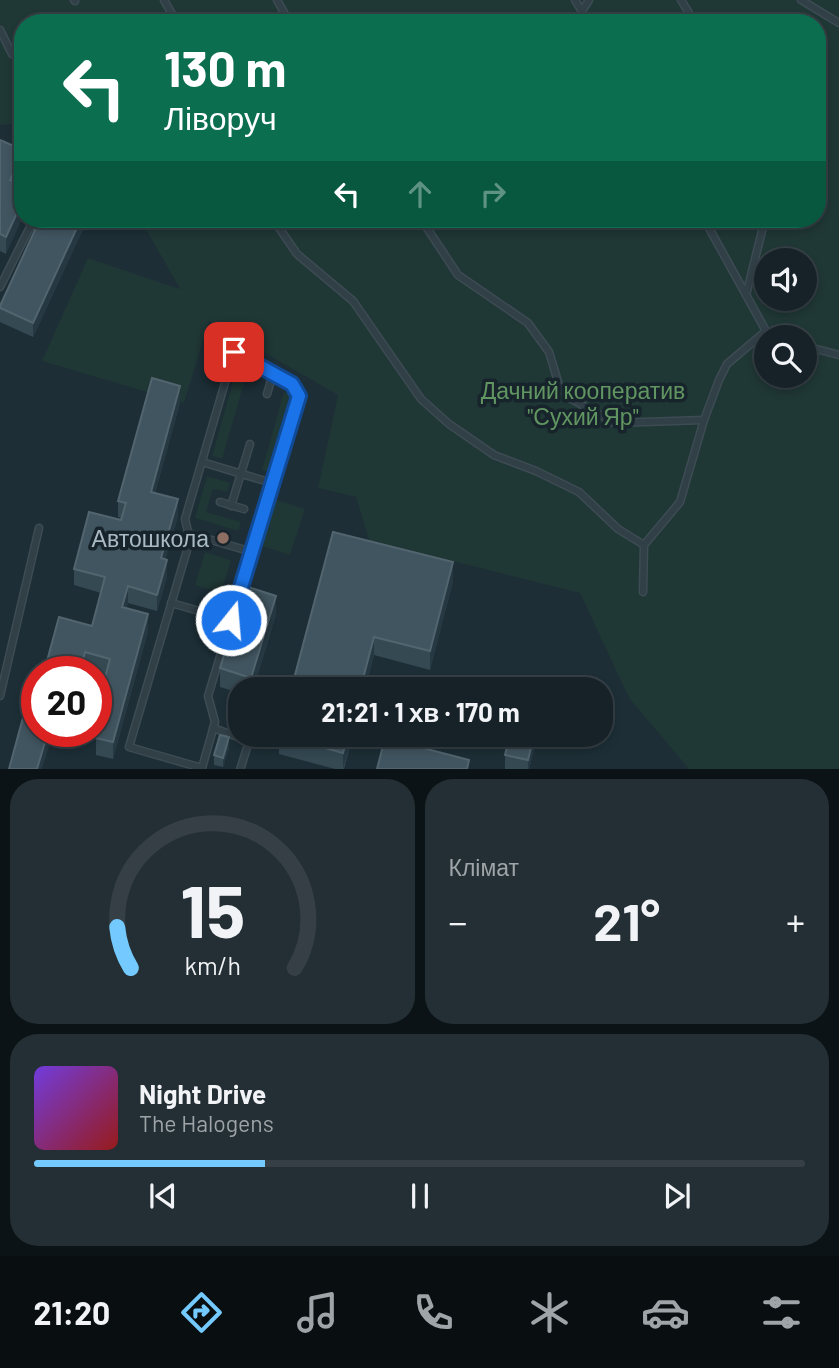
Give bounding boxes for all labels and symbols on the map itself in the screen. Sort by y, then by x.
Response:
pin [204,322,264,382]
park label: Дачний кооператив "Сухий Яр" [481,376,685,430]
place label: Автошкола [92,524,209,552]
marker: Автошкола [215,530,231,546]
position arrow [194,583,268,657]
speed limit sign: 20 [21,656,112,747]

